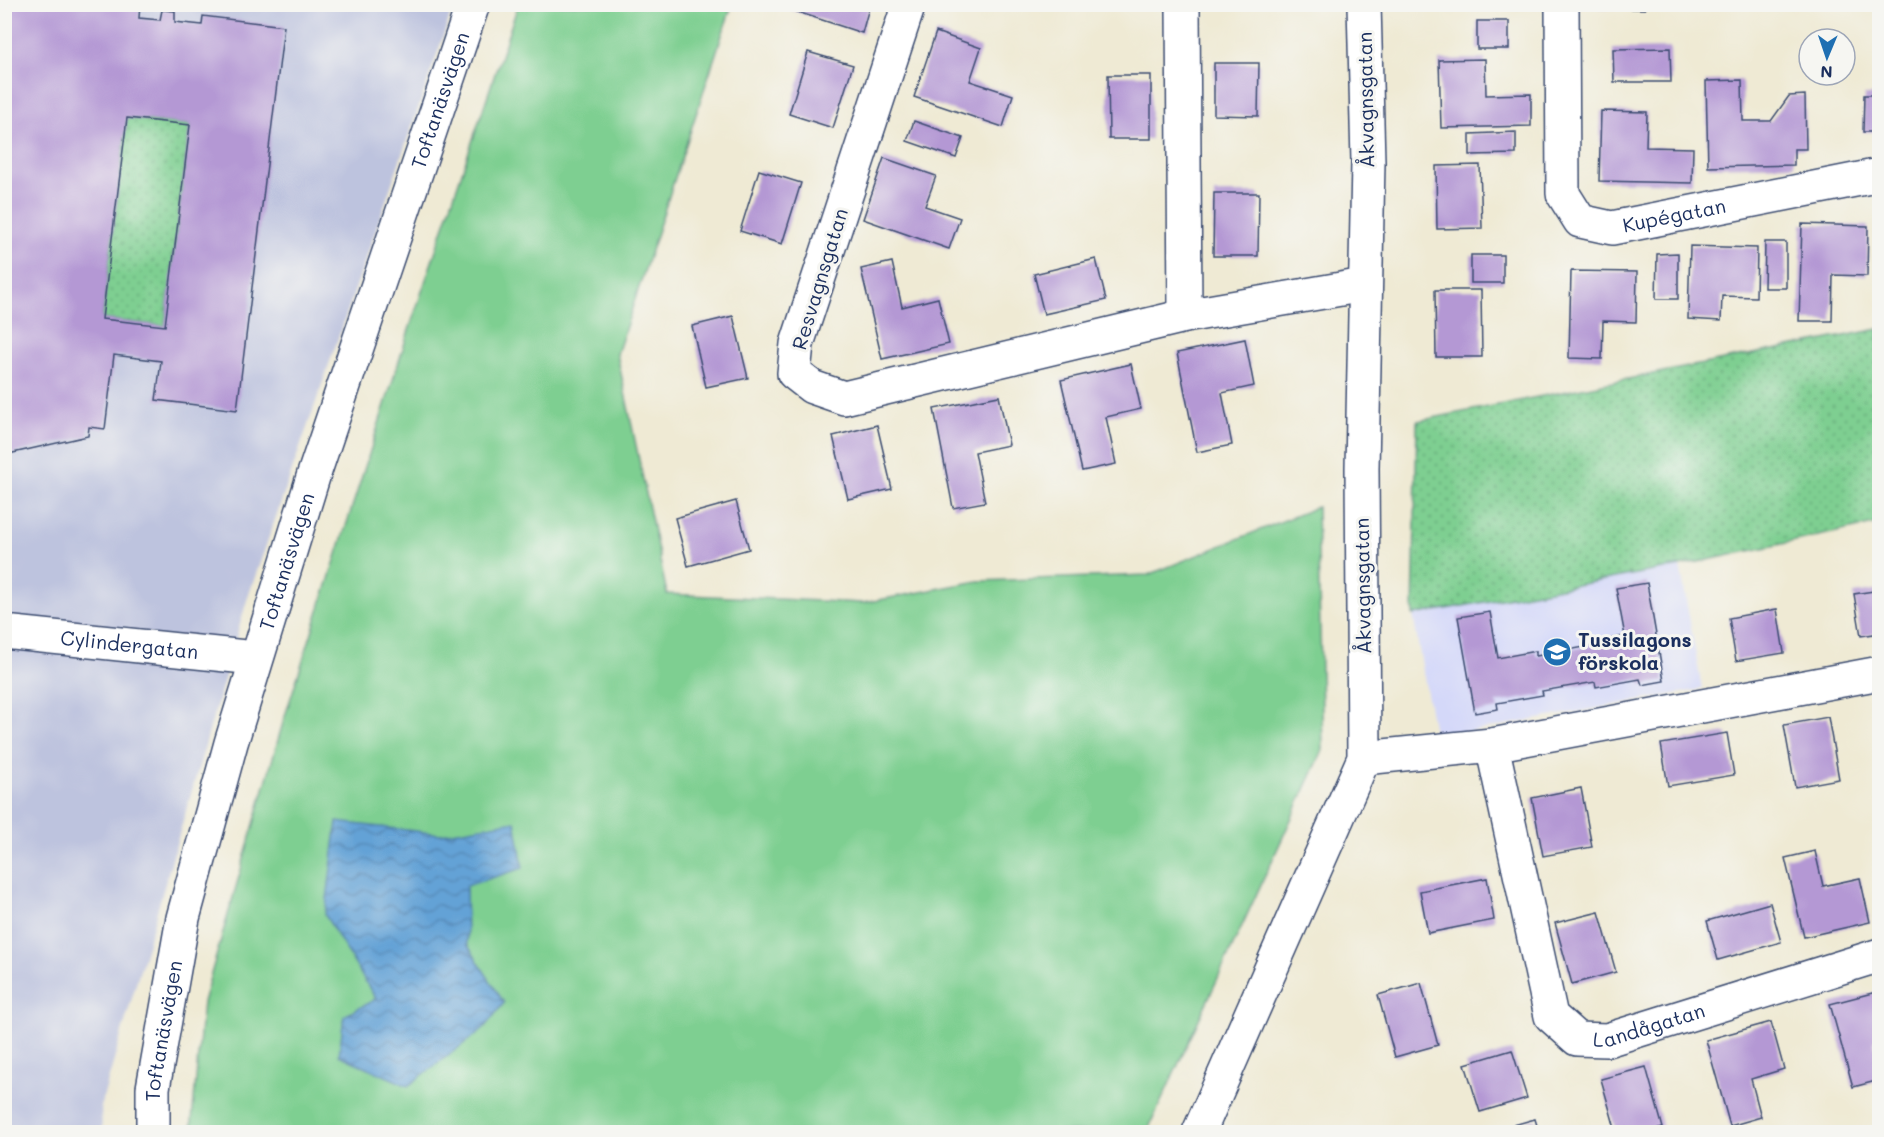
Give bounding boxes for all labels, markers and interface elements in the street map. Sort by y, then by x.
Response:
north arrow [1797,27,1857,87]
street label: Toftanäsvägen [404,28,475,172]
street label: Åkvagnsgatan [1351,32,1379,168]
text: N [1820,62,1833,83]
street label: Kupégatan [1620,192,1728,238]
street label: Resvagnsgatan [785,205,853,353]
street label: Toftanäsvägen [253,489,319,633]
street label: Åkvagnsgatan [1348,518,1376,654]
street label: Cylindergatan [59,624,200,664]
place label: Tussilagons förskola [1578,626,1692,675]
school or university icon: Tussilagons förskola [1541,636,1573,668]
street label: Toftanäsvägen [139,958,187,1101]
street label: Landågatan [1593,996,1708,1052]

